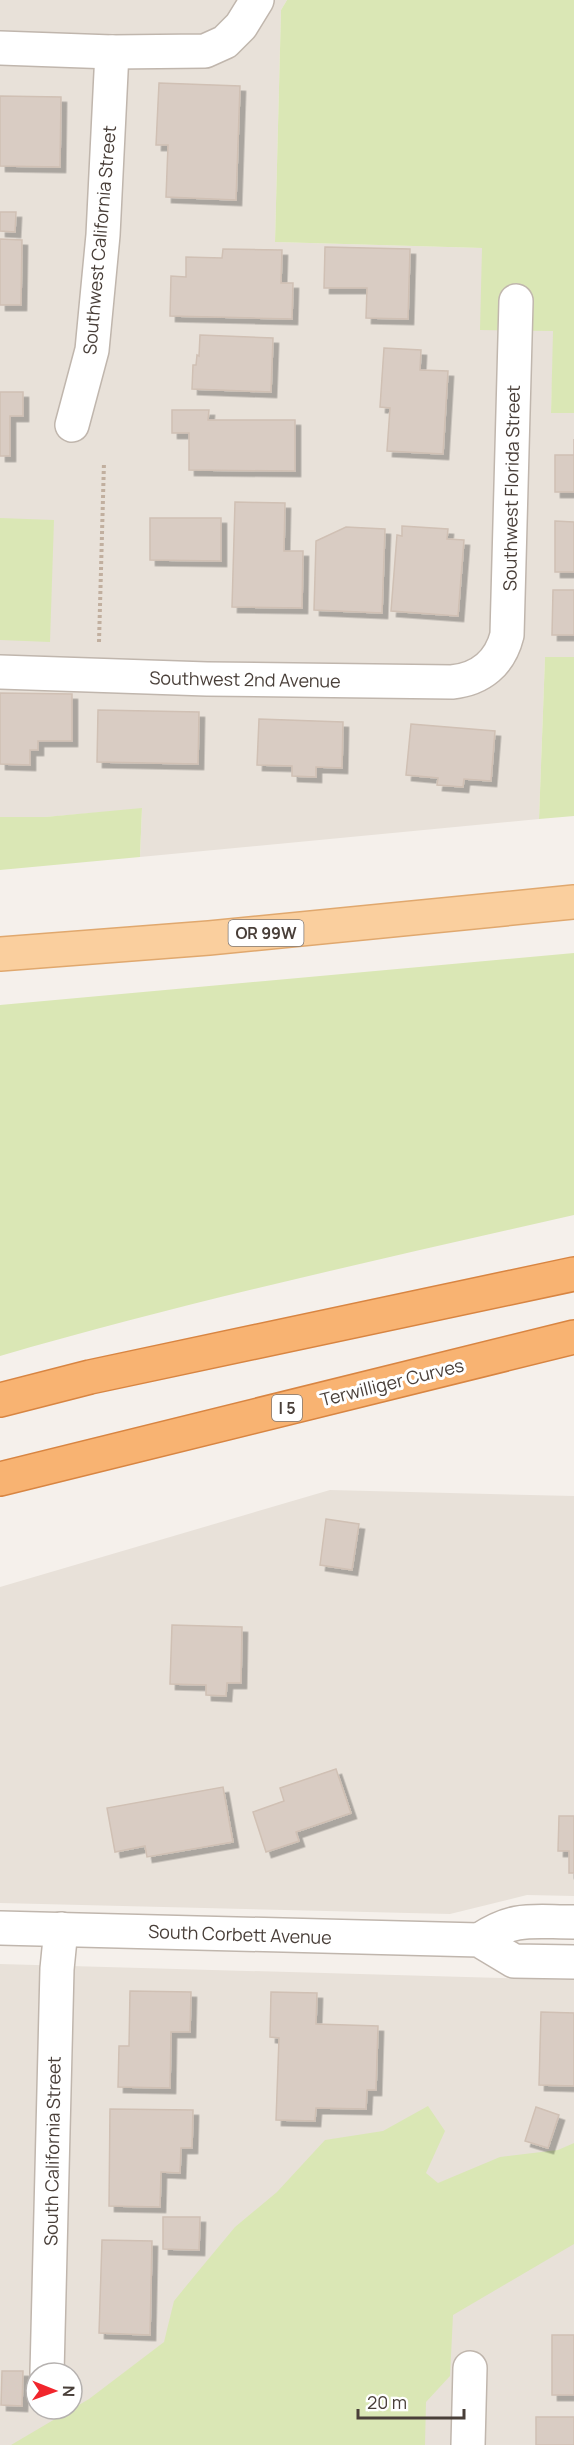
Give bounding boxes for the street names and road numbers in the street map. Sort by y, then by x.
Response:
street label: Southwest California Street [77,124,121,356]
street label: Southwest Florida Street [497,385,525,591]
street label: Southwest 2nd Avenue [149,665,341,693]
road number: OR 99W [228,920,304,946]
street label: Terwilliger Curves [318,1353,466,1411]
road number: I 5 [272,1395,302,1421]
street label: South Corbett Avenue [148,1919,332,1949]
street label: South California Street [38,2056,66,2246]

